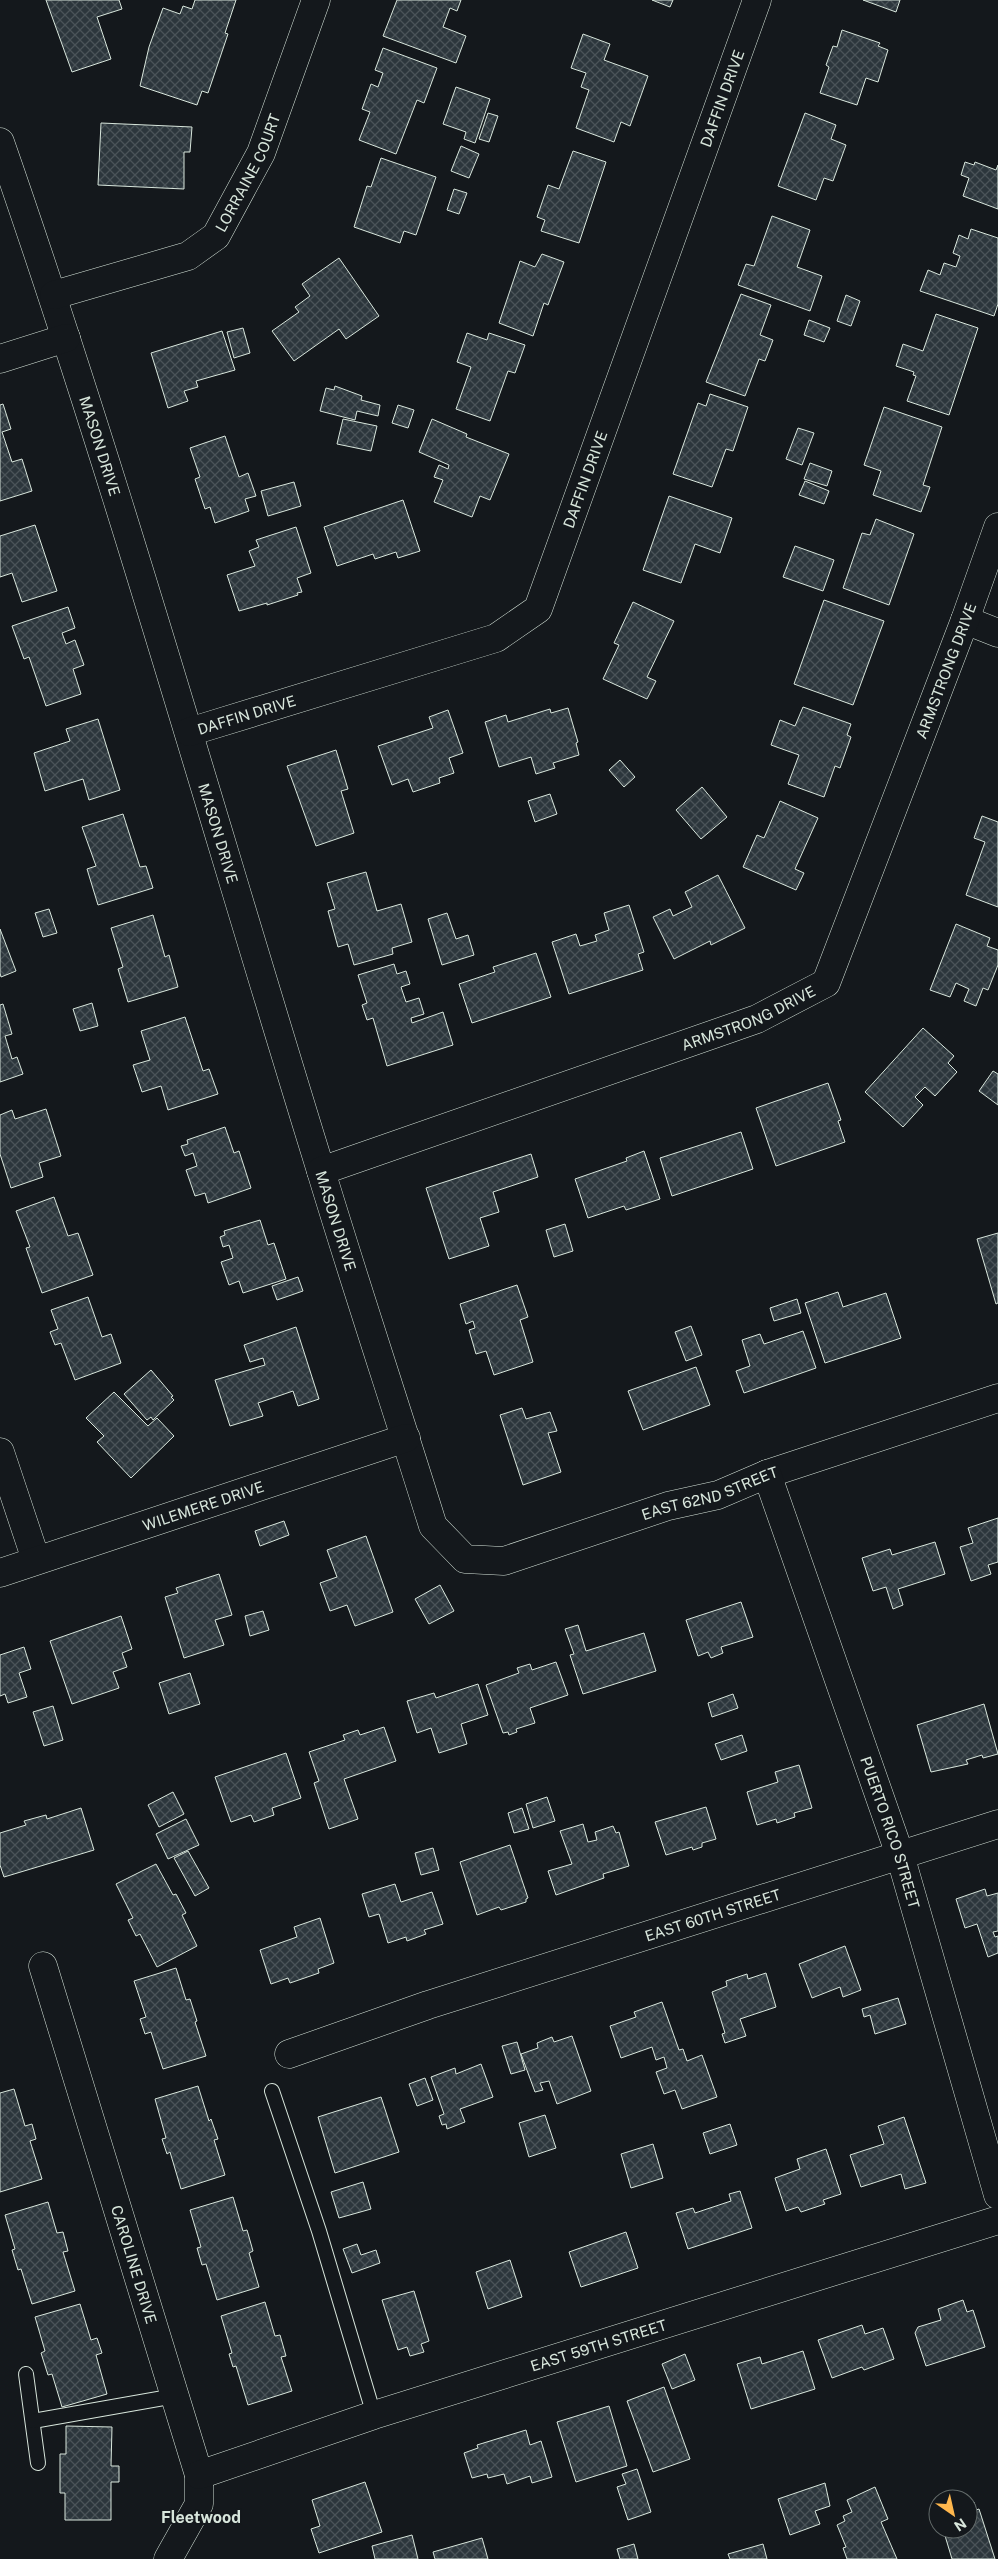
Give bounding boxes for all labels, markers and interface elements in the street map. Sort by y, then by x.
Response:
street label: DAFFIN DRIVE [696,47,747,149]
street label: LORRAINE COURT [212,111,283,235]
street label: MASON DRIVE [77,394,124,498]
street label: DAFFIN DRIVE [559,428,610,530]
street label: ARMSTRONG DRIVE [912,600,979,741]
street label: DAFFIN DRIVE [195,691,298,737]
street label: MASON DRIVE [196,781,242,885]
street label: ARMSTRONG DRIVE [679,982,818,1053]
street label: MASON DRIVE [313,1169,360,1273]
street label: EAST 62ND STREET [639,1463,780,1523]
street label: WILEMERE DRIVE [140,1477,266,1534]
street label: PUERTO RICO STREET [858,1754,923,1910]
street label: EAST 60TH STREET [643,1885,783,1944]
street label: CAROLINE DRIVE [108,2203,161,2326]
street label: EAST 59TH STREET [528,2316,669,2374]
north arrow [928,2489,978,2539]
district label: Fleetwood [161,2508,241,2527]
text: N [951,2515,969,2534]

